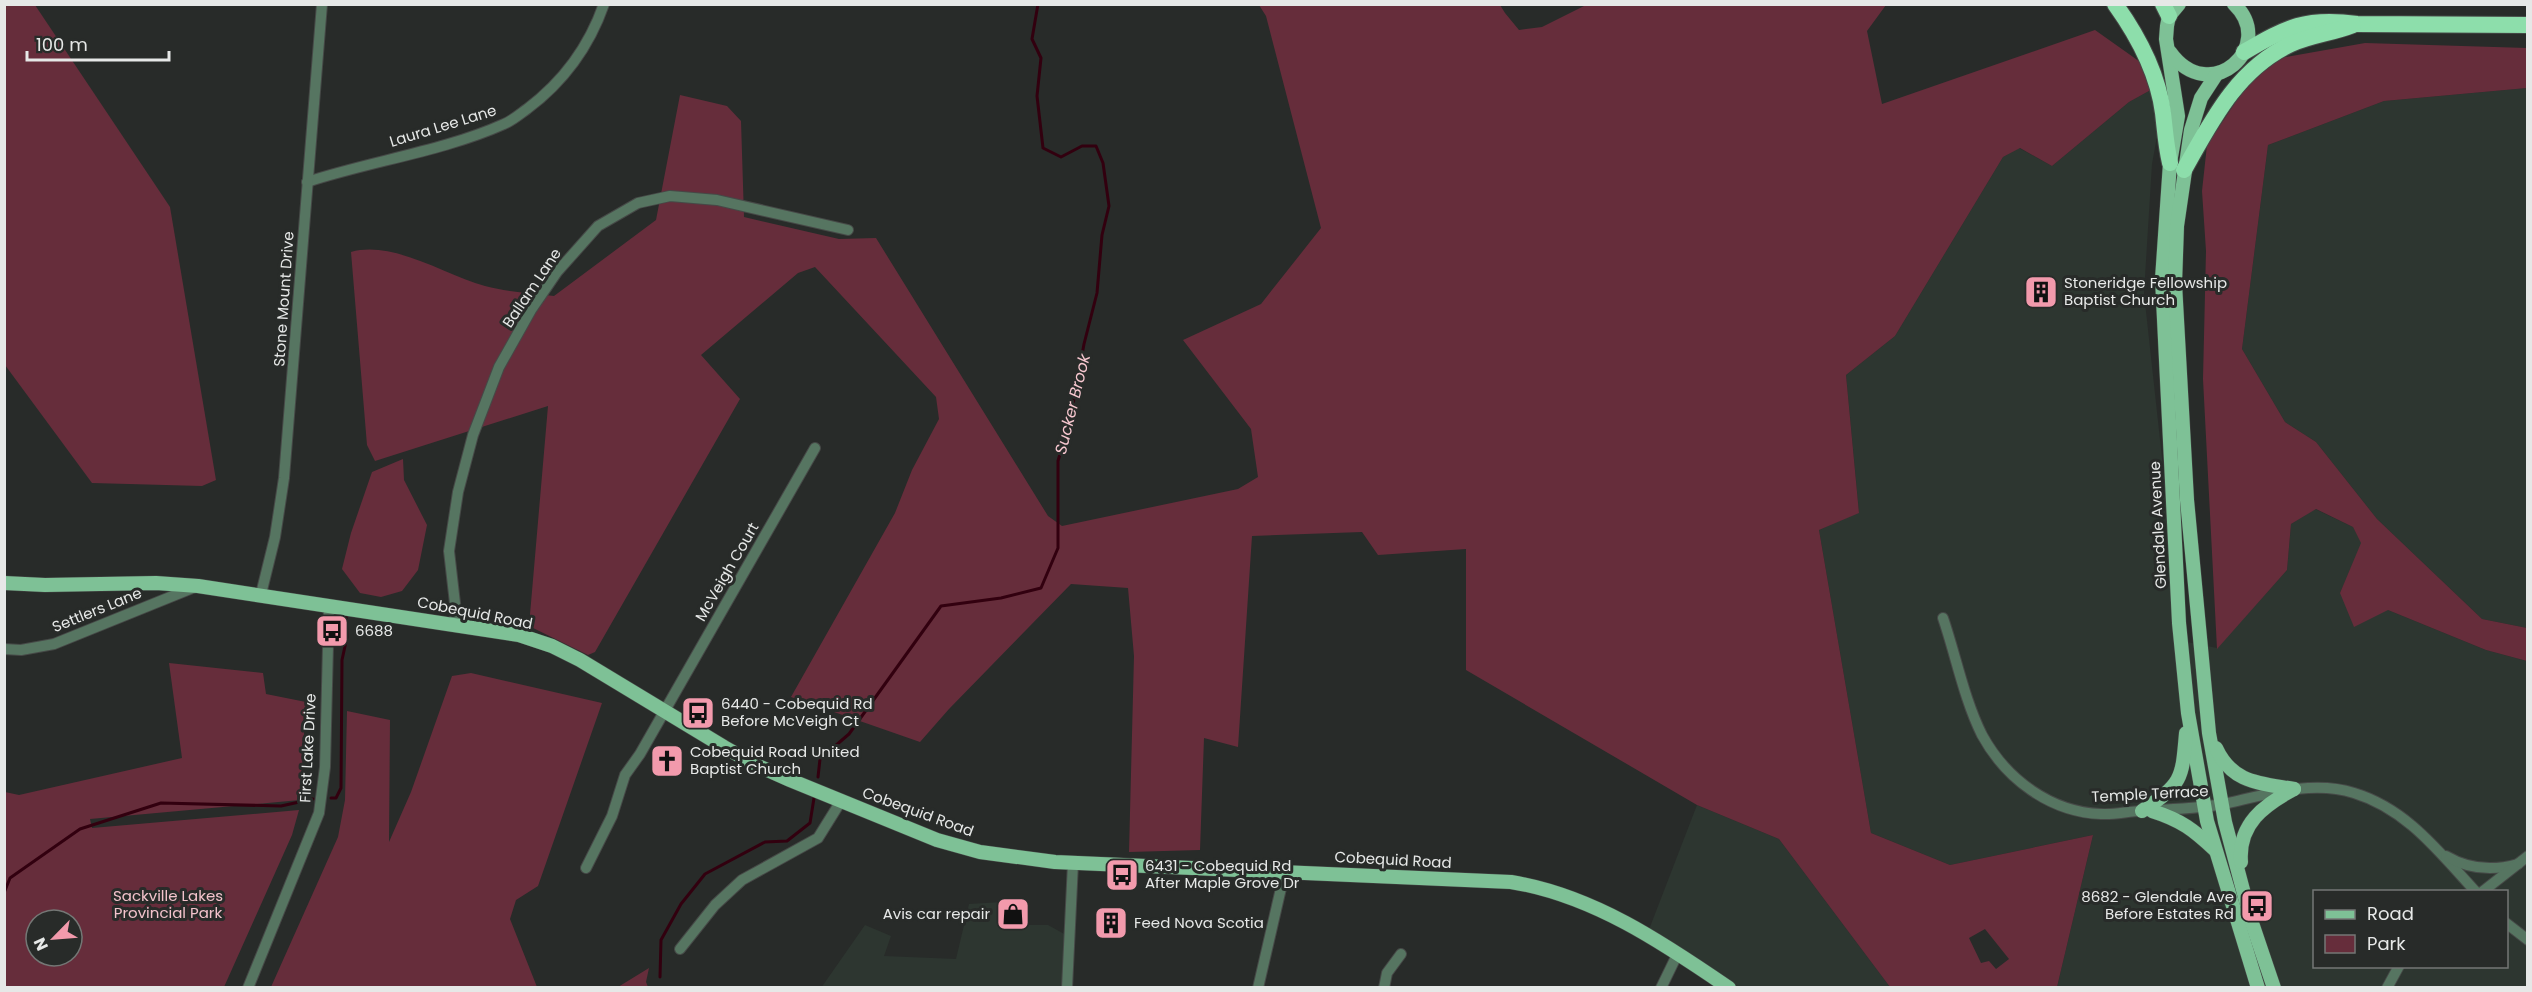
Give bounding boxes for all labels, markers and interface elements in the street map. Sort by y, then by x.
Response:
scale bar [27,24,170,62]
text: 100 m [36,32,88,57]
street label: Laura Lee Lane [387,99,499,152]
street label: Stone Mount Drive [268,231,299,367]
street label: Ballam Lane [497,244,566,332]
place label: Stoneridge Fellowship Baptist Church [2064,272,2227,310]
building icon: Stoneridge Fellowship Baptist Church [2023,274,2059,310]
water label: Sucker Brook [1049,351,1096,457]
street label: Glendale Avenue [2144,461,2171,589]
street label: McVeigh Court [690,519,763,625]
street label: Settlers Lane [49,582,145,637]
street label: Cobequid Road [416,591,535,634]
bus stop icon: 6688 [314,613,350,649]
place label: 6688 [355,620,393,641]
street label: First Lake Drive [294,693,321,803]
place label: 6440 - Cobequid Rd Before McVeigh Ct [721,693,873,731]
bus stop icon: 6440 - Cobequid Rd Before McVeigh Ct [680,695,716,731]
place label: Cobequid Road United Baptist Church [690,741,860,779]
church icon: Cobequid Road United Baptist Church [649,743,685,779]
street label: Temple Terrace [2091,780,2209,807]
street label: Cobequid Road [860,782,977,841]
street label: Cobequid Road [1334,846,1452,873]
place label: 6431 - Cobequid Rd After Maple Grove Dr [1145,855,1300,893]
bus stop icon: 6431 - Cobequid Rd After Maple Grove Dr [1104,857,1140,893]
park label: Sackville Lakes Provincial Park [113,885,223,923]
place label: 8682 - Glendale Ave Before Estates Rd [2081,886,2234,924]
bus stop icon: 8682 - Glendale Ave Before Estates Rd [2239,888,2275,924]
legend [2313,890,2508,968]
shop icon: Avis car repair [995,896,1031,932]
text: Road [2367,901,2414,926]
place label: Avis car repair [883,903,990,924]
building icon: Feed Nova Scotia [1093,905,1129,941]
north arrow [24,908,84,968]
place label: Feed Nova Scotia [1134,912,1264,933]
text: Park [2367,931,2406,956]
text: N [28,934,54,954]

